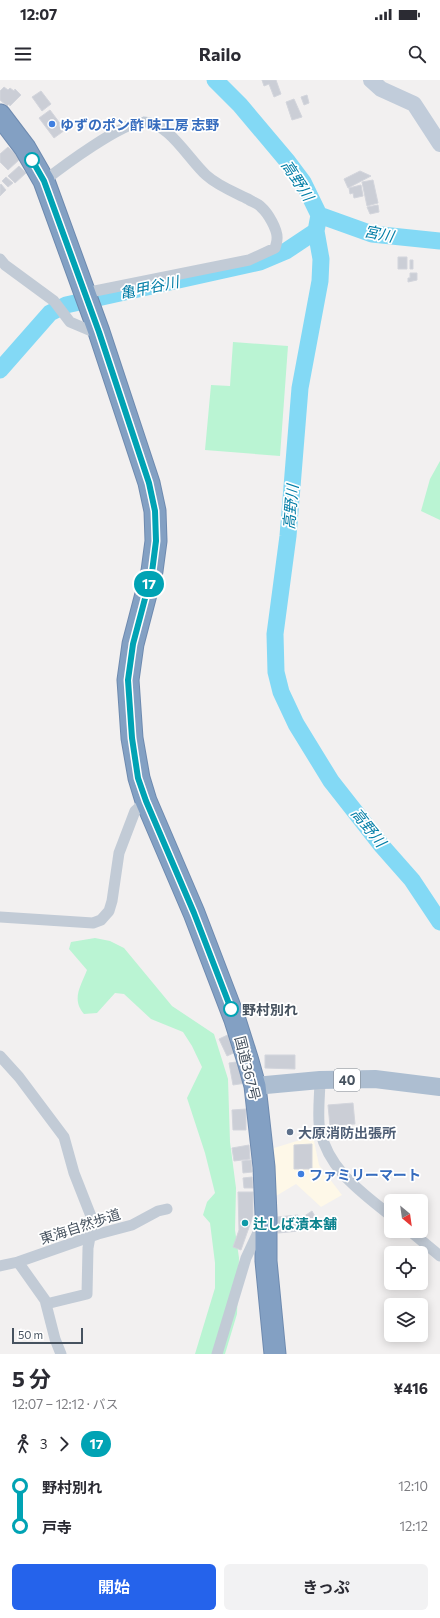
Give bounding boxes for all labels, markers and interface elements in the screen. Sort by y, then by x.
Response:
text: 12:07 [20,5,57,23]
icon: menu [12,43,34,65]
text: Railo [199,43,241,65]
icon: search [406,43,428,65]
place label: ゆずのポン酢 味工房 志野 [60,116,219,133]
marker: ゆずのポン酢 味工房 志野 [47,119,57,129]
unlabelled marker [24,152,40,168]
water label: 高野川 [278,156,319,205]
water label: 宮川 [363,221,397,245]
water label: 亀甲谷川 [118,272,182,302]
water label: 高野川 [279,482,301,530]
line badge: 17 [131,571,167,597]
text: 17 [142,575,156,592]
water label: 高野川 [348,804,391,852]
marker: 野村別れ [223,1001,239,1017]
place label: 野村別れ [242,1001,298,1018]
street label: 国道367号 [232,1034,264,1102]
road number: 40 [334,1069,360,1091]
place label: 大原消防出張所 [298,1124,396,1141]
marker: 大原消防出張所 [285,1127,295,1137]
place label: ファミリーマート [309,1166,421,1183]
marker: ファミリーマート [296,1169,306,1179]
north arrow [384,1194,428,1238]
map controls [384,1194,428,1342]
street label: 東海自然歩道 [37,1205,123,1247]
place label: 辻しば漬本舗 [253,1215,337,1232]
marker: 辻しば漬本舗 [240,1218,250,1228]
button: locate [384,1246,428,1290]
button: layers [384,1298,428,1342]
scale bar [12,1326,83,1345]
text: 50 m [18,1328,43,1341]
text: 5 分 [12,1365,51,1392]
text: ¥416 [393,1379,428,1397]
text: 12:07 – 12:12 · バス [12,1396,118,1412]
icon: walk [12,1433,34,1455]
icon: forward [53,1433,75,1455]
text: 17 [89,1435,103,1452]
text: 3 [40,1436,47,1452]
text: 野村別れ [42,1478,102,1496]
text: 12:10 [398,1478,428,1494]
text: 戸寺 [42,1518,72,1536]
text: 12:12 [399,1518,428,1534]
button: 開始 [12,1564,216,1610]
button: きっぷ [224,1564,428,1610]

